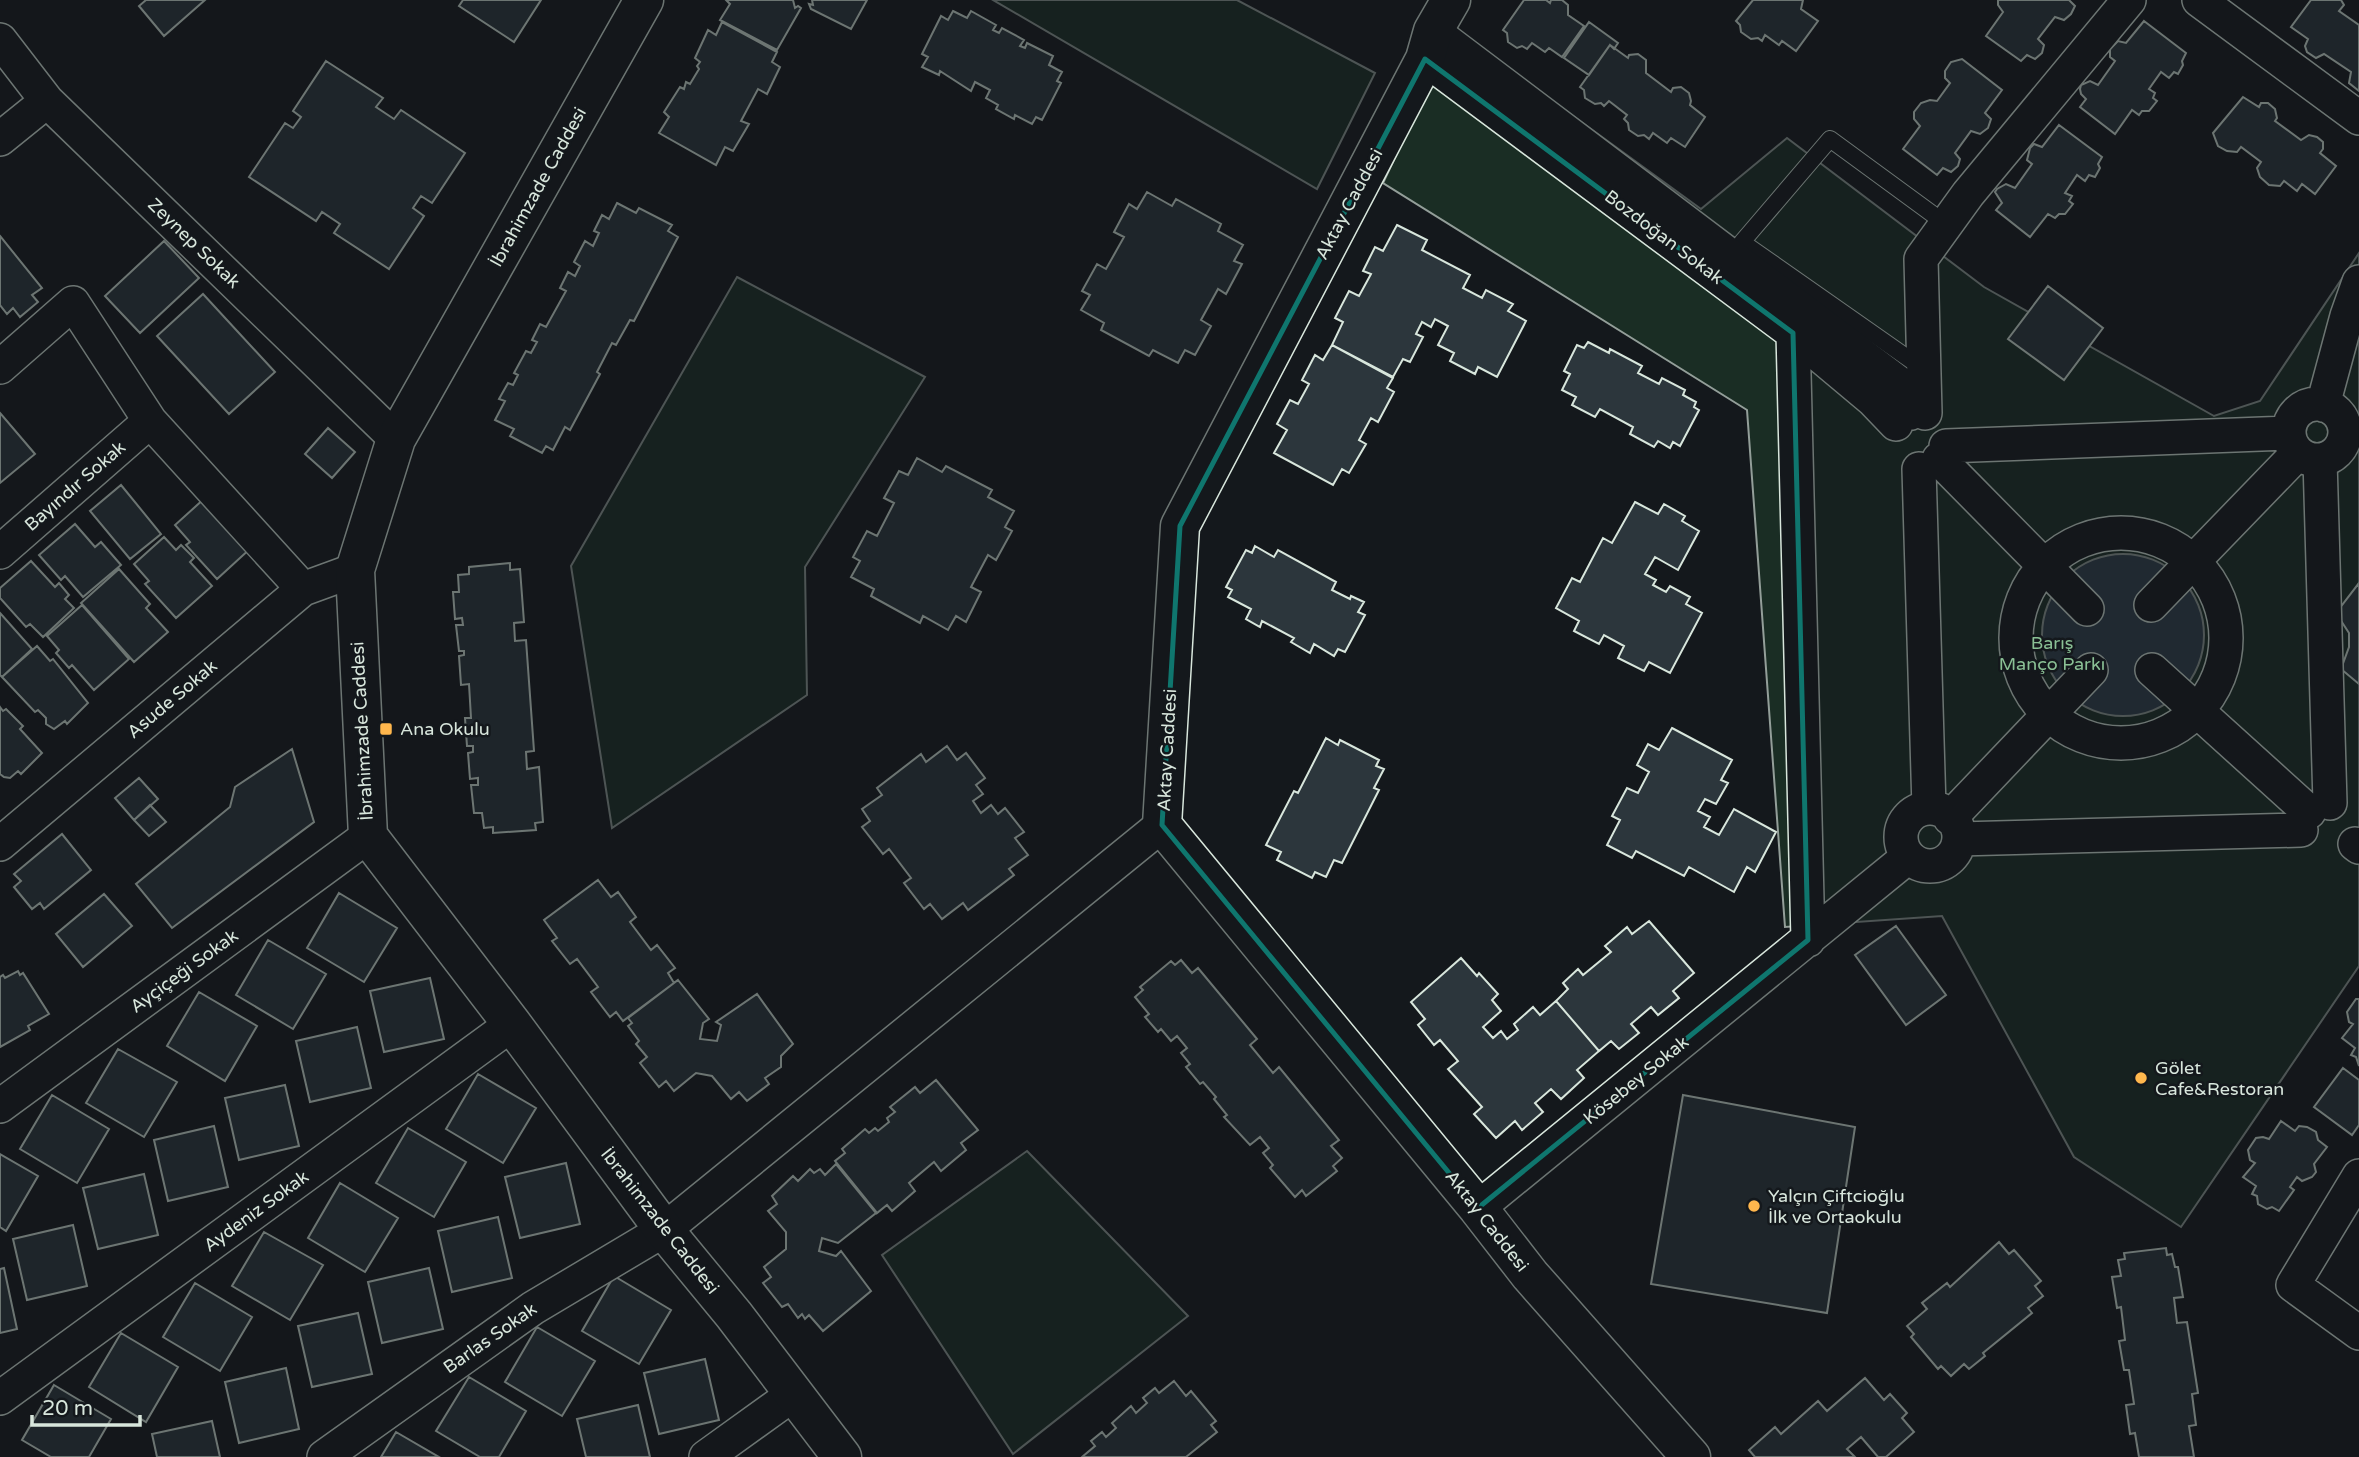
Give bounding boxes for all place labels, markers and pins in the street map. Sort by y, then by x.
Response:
place label: Ana Okulu [400,718,490,740]
marker: Ana Okulu [378,721,394,737]
place label: Gölet Cafe&Restoran [2155,1057,2284,1100]
marker: Gölet Cafe&Restoran [2133,1070,2149,1086]
place label: Yalçın Çiftcioğlu İlk ve Ortaokulu [1768,1185,1905,1228]
marker: Yalçın Çiftcioğlu İlk ve Ortaokulu [1746,1198,1762,1214]

